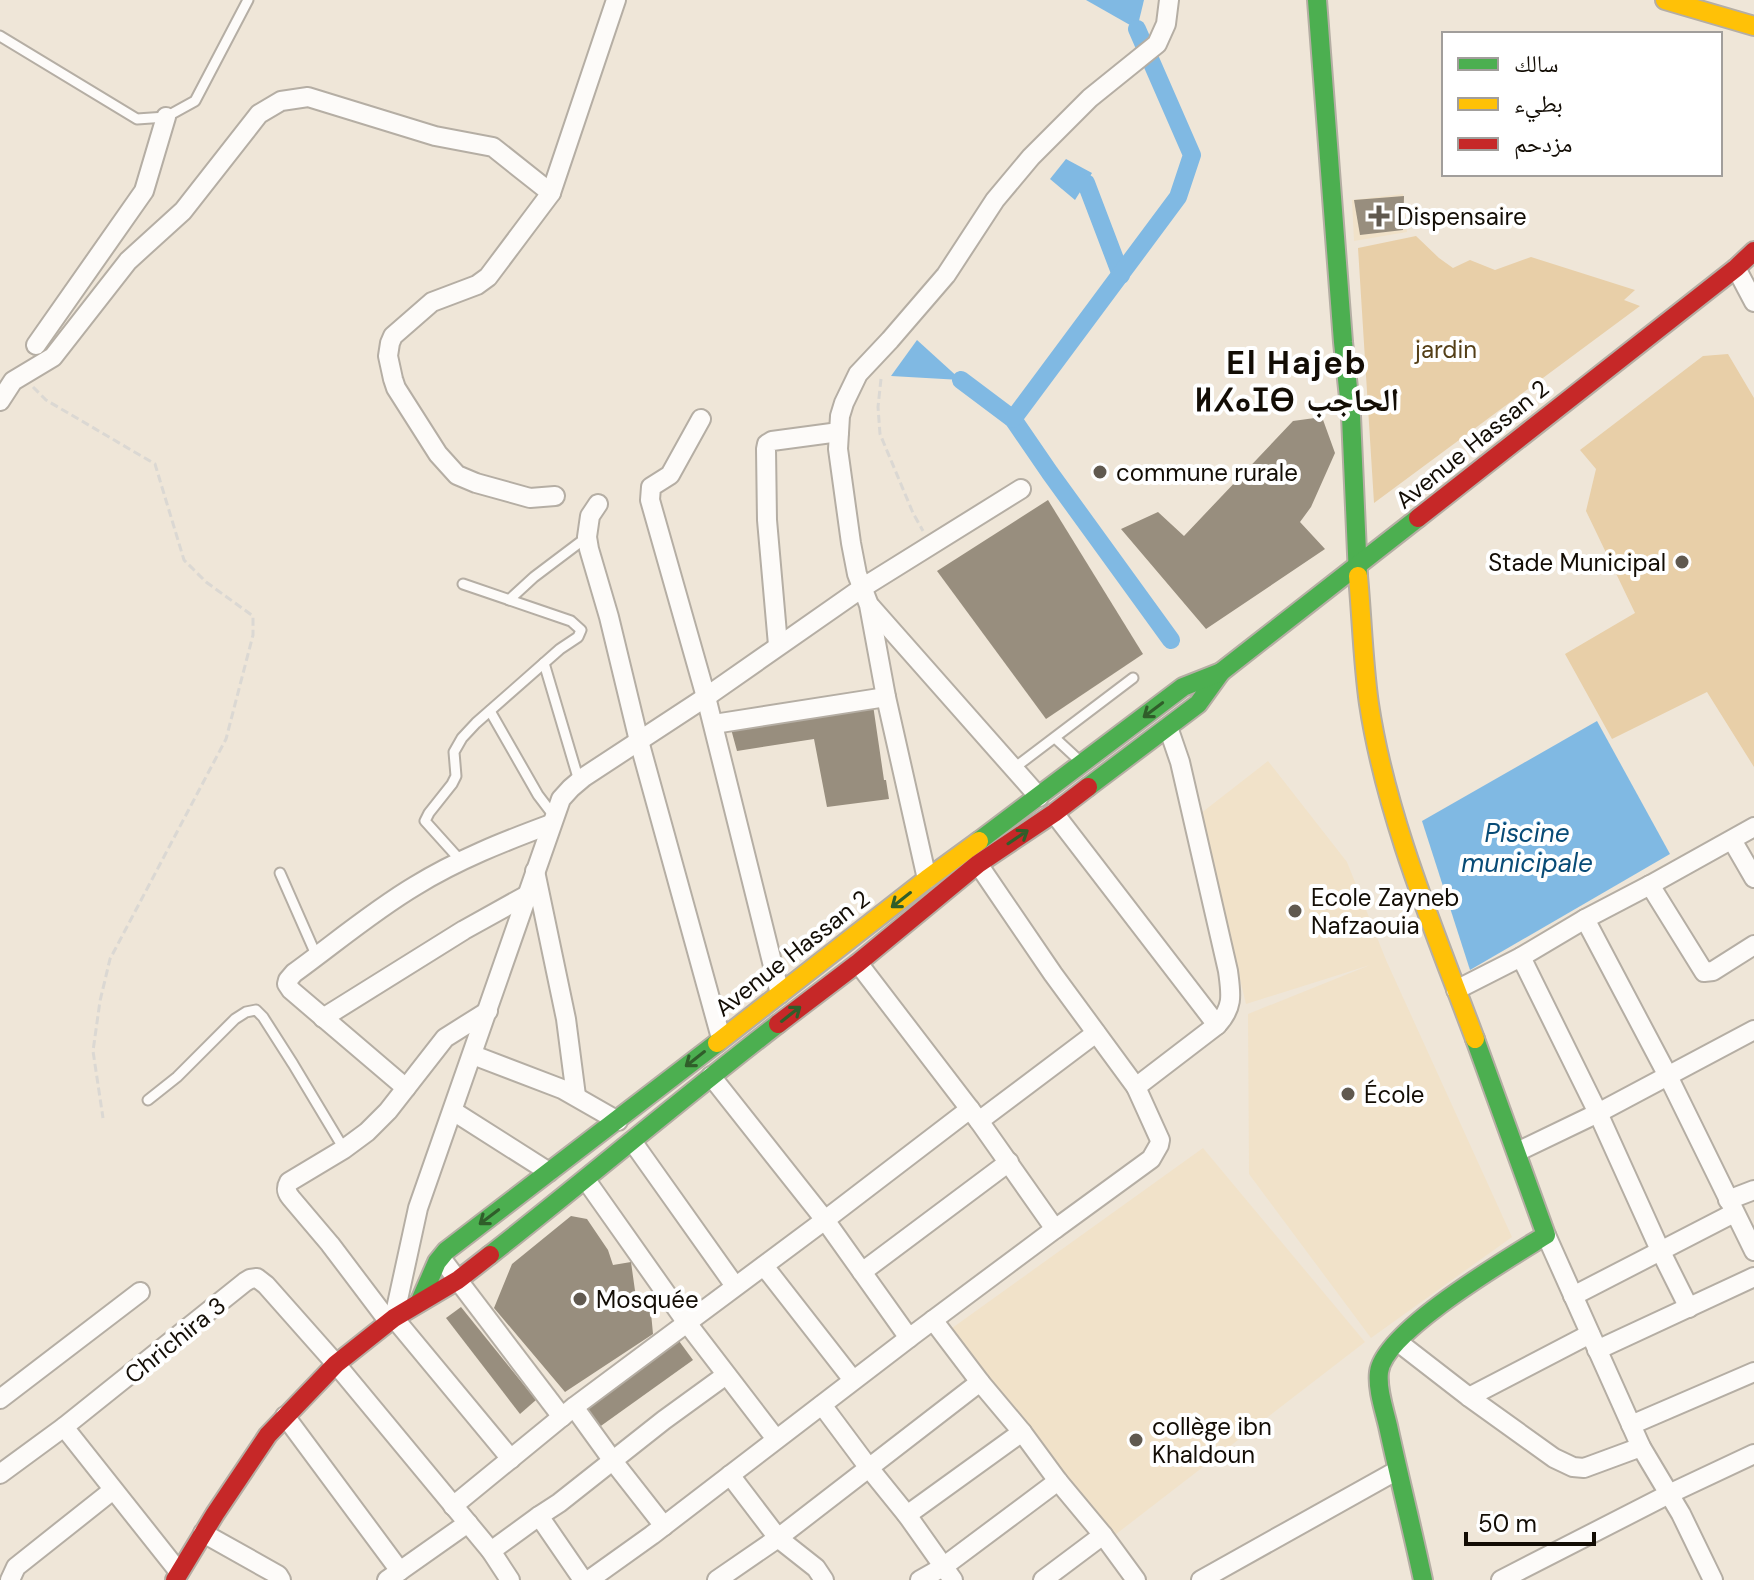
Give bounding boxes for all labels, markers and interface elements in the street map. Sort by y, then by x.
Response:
legend [1442,32,1722,176]
text: سالك [1514,48,1559,79]
text: بطيء [1514,88,1563,123]
text: مزدحم [1514,128,1573,160]
place label: Dispensaire [1397,201,1527,232]
marker: Dispensaire [1368,205,1390,227]
park label: jardin [1414,334,1477,365]
district label: El Hajeb ⵍⵃⴰⵊⴱ الحاجب [1195,342,1399,421]
street label: Avenue Hassan 2 [1389,373,1555,515]
place label: commune rurale [1116,457,1298,488]
marker: commune rurale [1091,463,1109,481]
place label: Stade Municipal [1488,547,1666,578]
marker: Stade Municipal [1673,553,1691,571]
one-way arrow [1143,701,1164,718]
water label: Piscine municipale [1461,816,1593,880]
one-way arrow [1007,829,1029,845]
place label: Ecole Zayneb Nafzaouia [1311,882,1459,941]
street label: Avenue Hassan 2 [708,883,876,1023]
one-way arrow [891,891,912,908]
marker: Ecole Zayneb Nafzaouia [1286,902,1304,920]
one-way arrow [780,1006,801,1023]
one-way arrow [685,1050,706,1068]
place label: École [1364,1079,1425,1110]
marker: École [1339,1085,1357,1103]
one-way arrow [479,1209,500,1226]
place label: Mosquée [596,1284,699,1315]
street label: Chrichira 3 [118,1290,232,1390]
marker: Mosquée [571,1290,589,1308]
place label: collège ibn Khaldoun [1152,1411,1272,1470]
marker: collège ibn Khaldoun [1127,1431,1145,1449]
scale bar [1466,1496,1594,1546]
text: 50 m [1478,1508,1537,1539]

